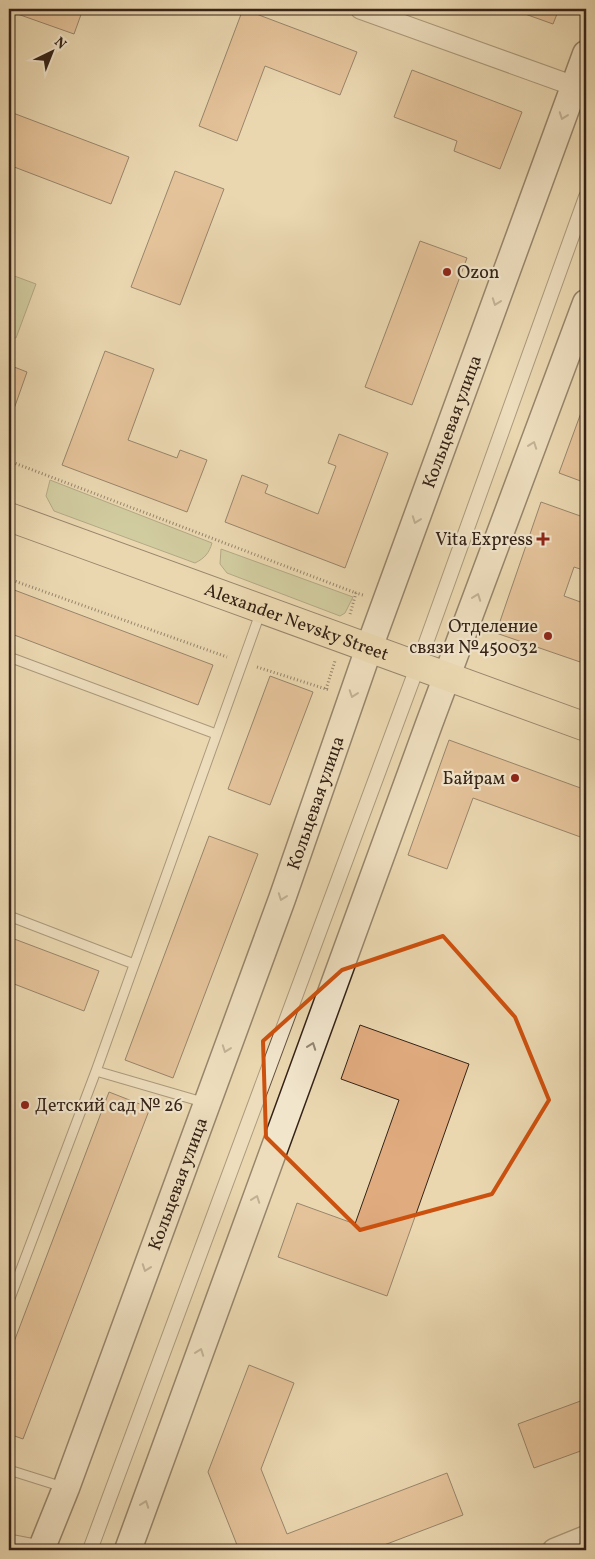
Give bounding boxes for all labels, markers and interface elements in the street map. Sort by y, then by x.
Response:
north arrow [28,28,78,78]
text: N [50,33,70,54]
one-way arrow [559,111,569,120]
place label: Ozon [457,261,500,286]
marker: Ozon [441,266,453,278]
one-way arrow [492,297,502,306]
street label: Кольцевая улица [417,352,489,492]
one-way arrow [527,441,537,450]
one-way arrow [412,515,422,524]
place label: Vita Express [435,528,533,553]
marker: Vita Express [537,533,549,545]
street label: Alexander Nevsky Street [200,578,392,668]
one-way arrow [471,594,481,602]
place label: Отделение связи №450032 [409,615,538,661]
marker: Отделение связи №450032 [542,630,554,642]
one-way arrow [349,689,359,698]
street label: Кольцевая улица [282,733,352,874]
place label: Байрам [442,767,505,792]
marker: Байрам [509,772,521,784]
one-way arrow [278,892,288,900]
one-way arrow [306,1043,316,1051]
one-way arrow [222,1044,232,1053]
place label: Детский сад № 26 [35,1094,183,1119]
marker: Детский сад № 26 [19,1099,31,1111]
street label: Кольцевая улица [143,1114,215,1254]
one-way arrow [250,1195,260,1204]
one-way arrow [142,1263,152,1271]
one-way arrow [194,1348,204,1357]
one-way arrow [139,1501,149,1509]

